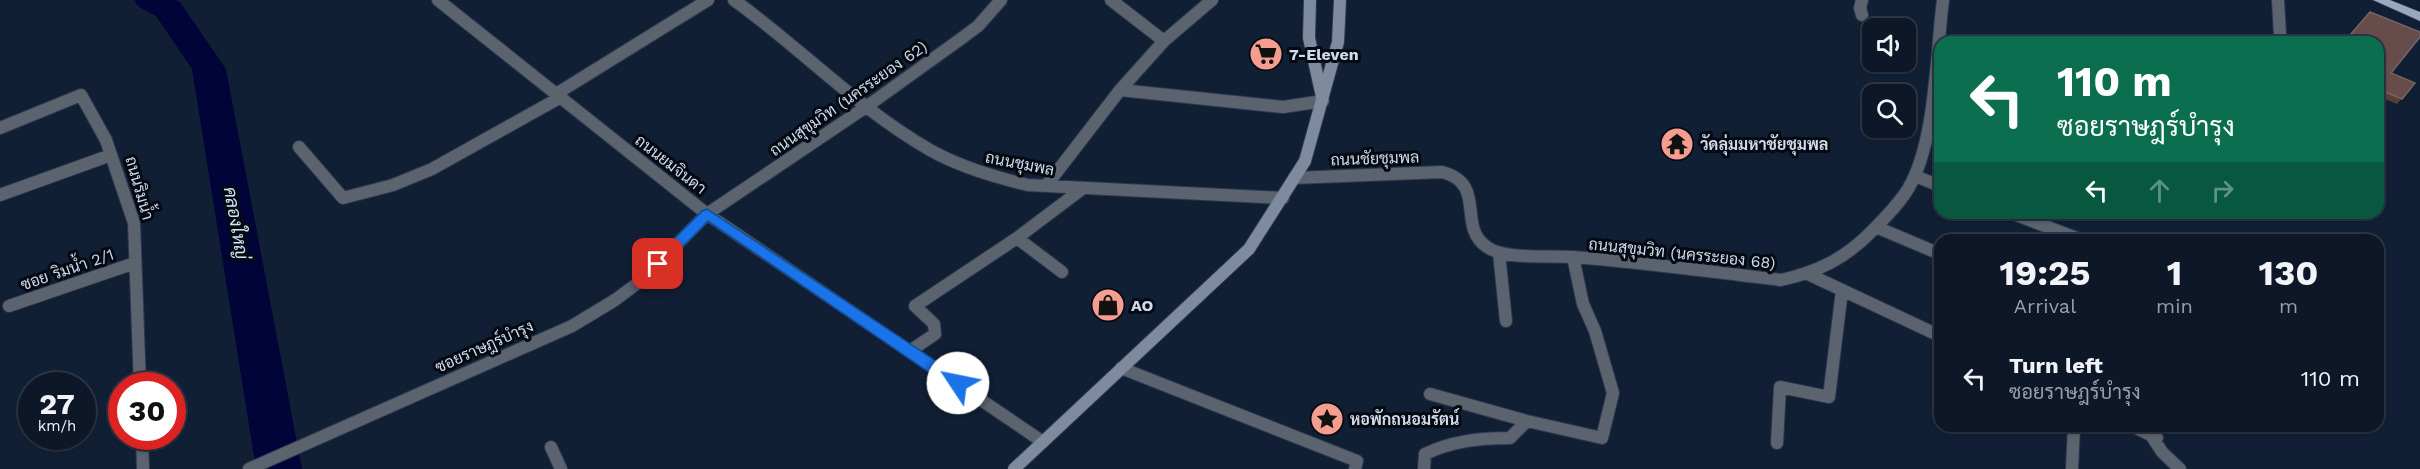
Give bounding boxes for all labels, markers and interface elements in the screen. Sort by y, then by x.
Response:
map controls [1862,18,1916,138]
button: sound [1862,18,1916,72]
supermarket icon: 7-Eleven [1248,36,1284,72]
street label: ถนนสุขุมวิท (นครระยอง 62) [766,37,932,162]
place label: 7-Eleven [1289,45,1359,64]
text: 110 m [2057,57,2172,106]
icon: left [1958,60,2036,138]
button: search [1862,84,1916,138]
text: ซอยราษฎร์บำรุง [2057,111,2235,143]
temple icon: วัดลุ่มมหาชัยชุมพล [1659,126,1695,162]
street label: ถนนยมจินดา [631,131,710,198]
place label: วัดลุ่มมหาชัยชุมพล [1700,134,1828,156]
street label: ถนนชัยชุมพล [1330,146,1420,172]
street label: ถนนชุมพล [983,147,1056,181]
street label: ถนนริมน้ำ [121,153,162,222]
icon: left [2080,174,2113,207]
icon: ahead [2143,174,2176,207]
icon: right [2206,174,2239,207]
water label: คลองใหญ่ [219,185,255,262]
street label: ถนนสุขุมวิท (นครระยอง 68) [1587,234,1776,275]
pin [632,238,683,289]
street label: ซอย ริมน้ำ 2/1 [16,240,116,294]
icon: arrive [641,247,674,280]
text: 19:25 [2000,252,2091,294]
text: 1 [2167,252,2182,294]
text: 130 [2258,252,2318,294]
shop icon: AO [1090,287,1126,323]
text: Arrival [2014,294,2076,318]
text: min [2156,294,2193,318]
text: m [2279,294,2298,318]
place label: AO [1131,296,1153,315]
street label: ซอยราษฎร์บำรุง [431,314,537,378]
position arrow [926,351,990,415]
text: Turn left [2009,353,2103,378]
icon: left [1958,362,1991,395]
text: 110 m [2301,366,2360,391]
speed limit sign: 30 [108,372,186,450]
text: ซอยราษฎร์บำรุง [2009,380,2141,404]
text: 27 [39,386,75,421]
place icon: หอพักถนอมรัตน์ [1309,401,1345,437]
place label: หอพักถนอมรัตน์ [1350,408,1460,429]
text: km/h [38,417,76,435]

